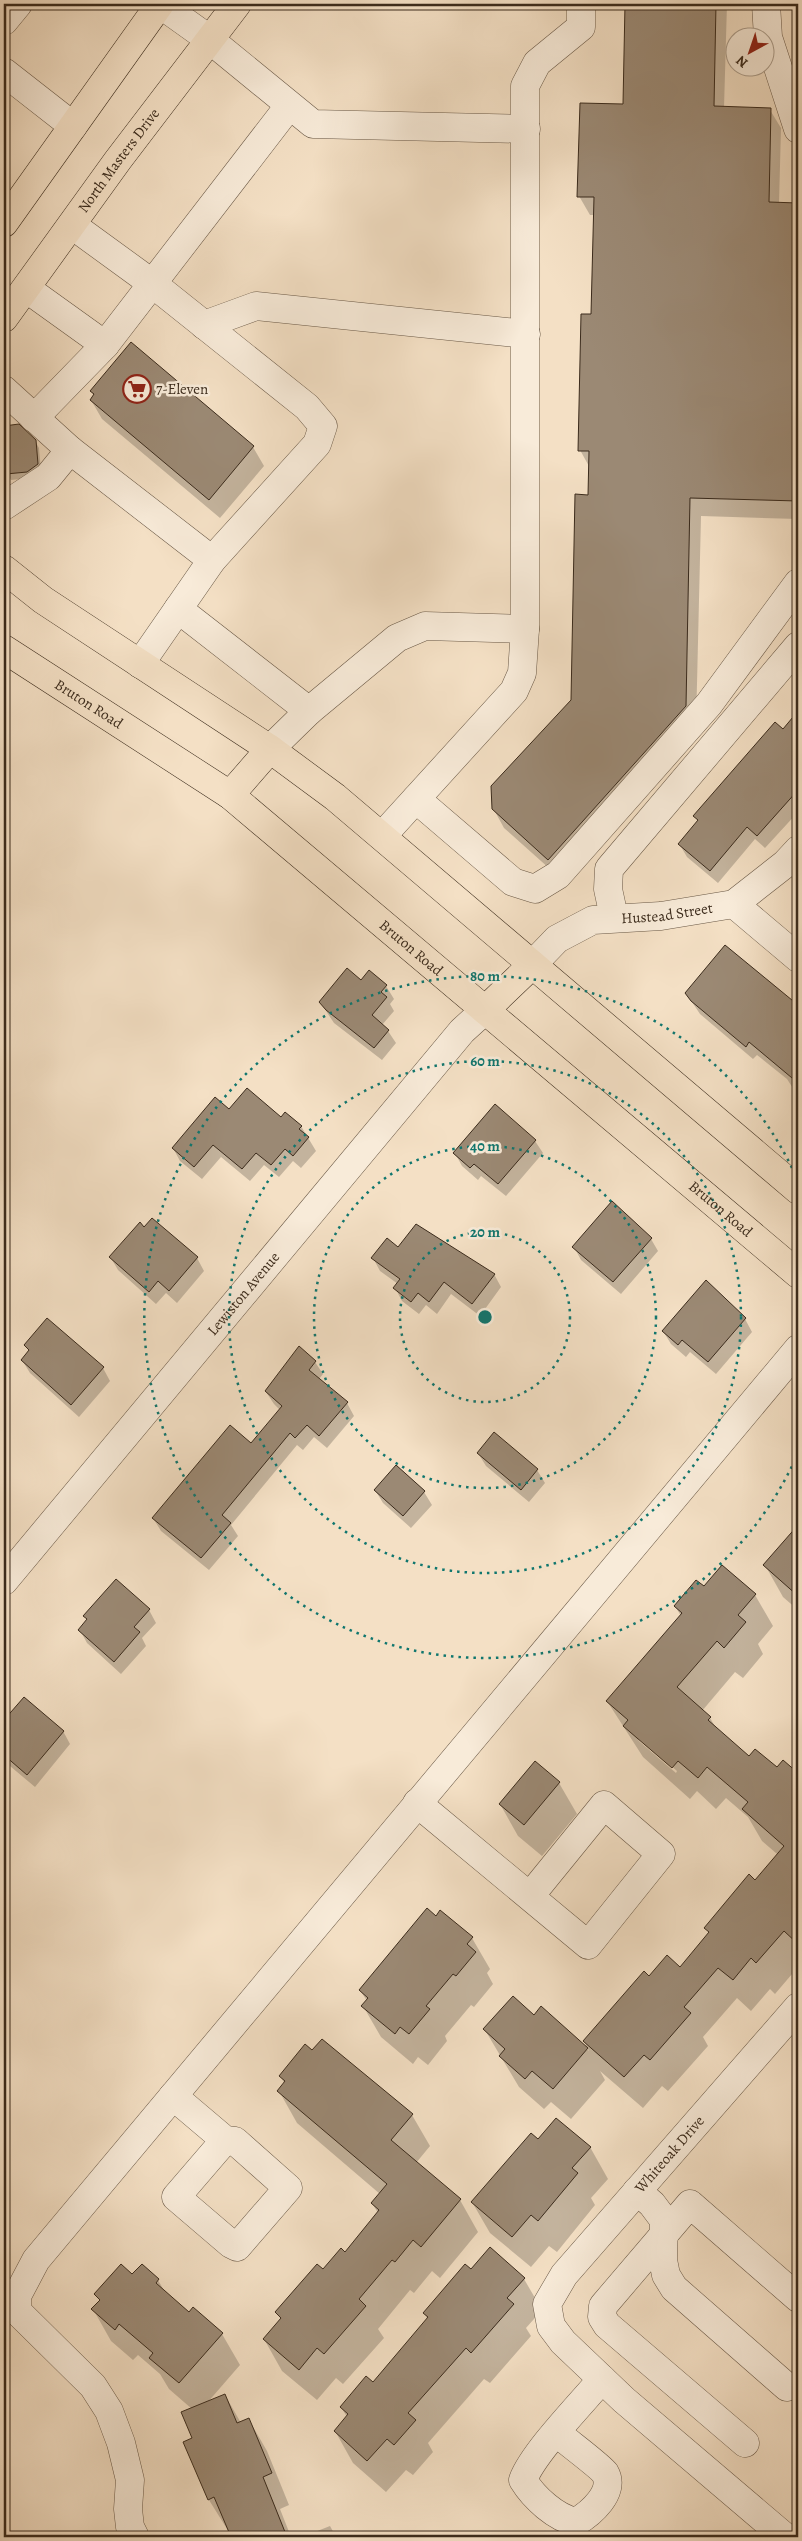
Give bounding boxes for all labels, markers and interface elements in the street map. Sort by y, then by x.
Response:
north arrow [724,28,774,78]
text: N [732,51,752,72]
street label: North Masters Drive [73,104,164,217]
supermarket icon: 7-Eleven [122,374,152,404]
place label: 7-Eleven [156,379,208,399]
street label: Bruton Road [51,674,128,734]
street label: Hustead Street [621,898,714,928]
street label: Bruton Road [375,915,448,981]
text: 80 m [470,966,500,986]
text: 60 m [470,1051,500,1071]
text: 40 m [470,1136,500,1156]
street label: Bruton Road [685,1176,758,1242]
text: 20 m [470,1222,500,1242]
street label: Lewiston Avenue [203,1247,284,1340]
centre of rings [476,1308,494,1326]
street label: Whiteoak Drive [630,2111,709,2198]

